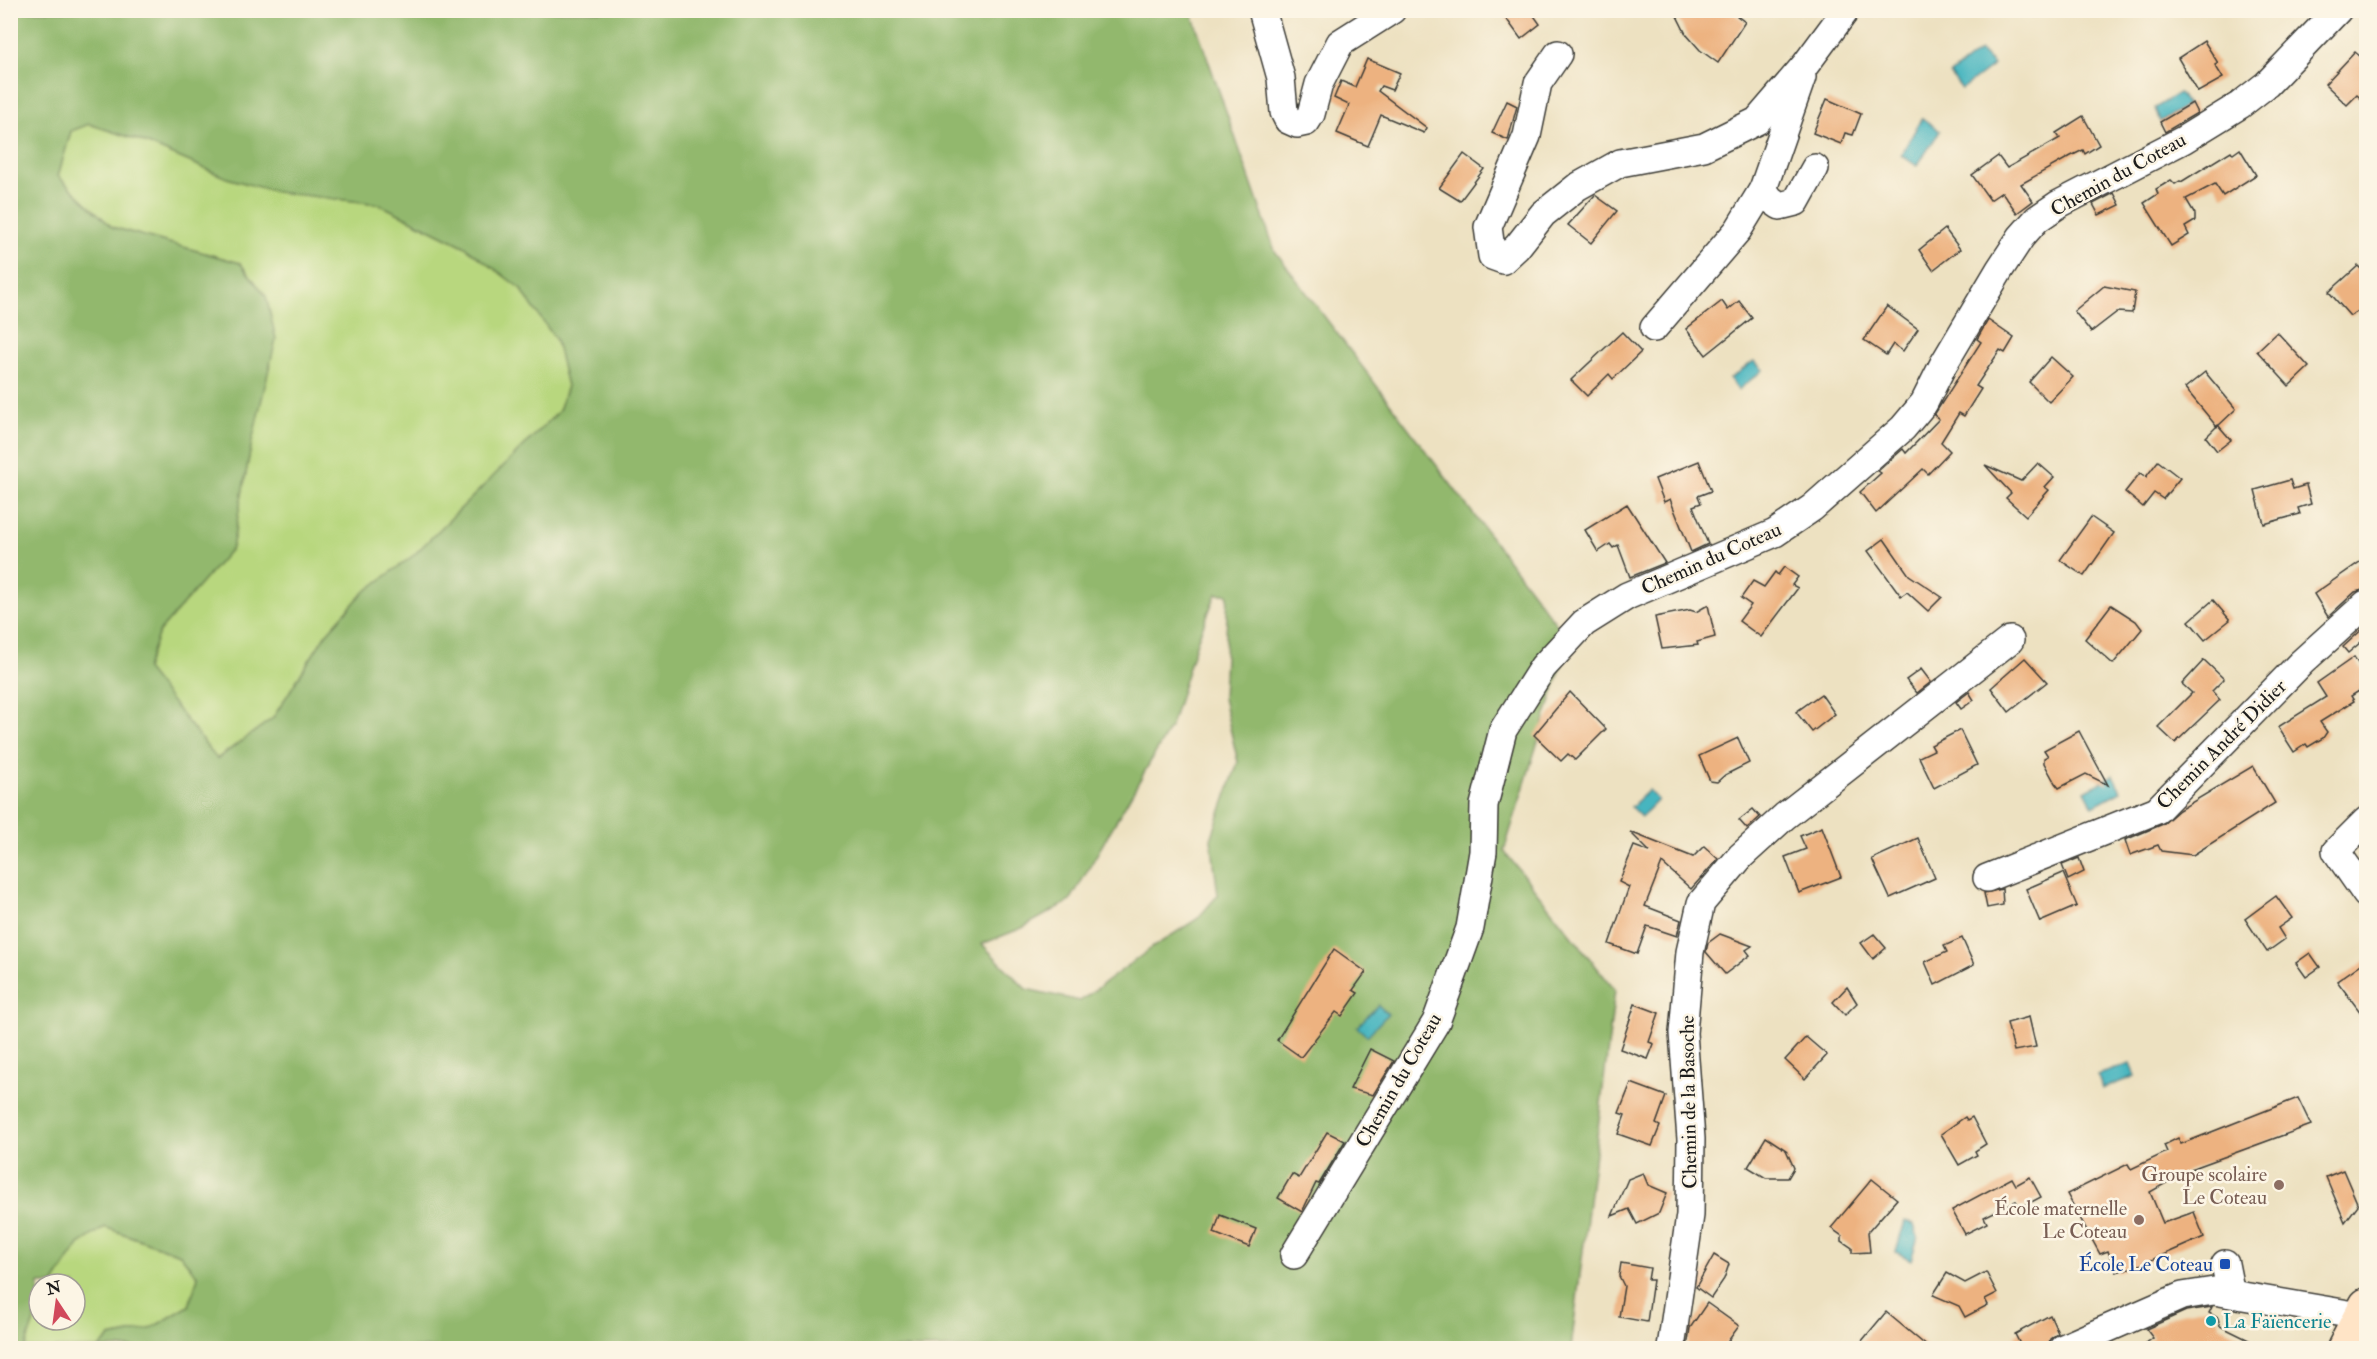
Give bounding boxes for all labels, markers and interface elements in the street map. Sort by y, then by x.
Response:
street label: Chemin du Coteau [2046,127,2190,222]
street label: Chemin du Coteau [1637,516,1785,601]
street label: Chemin André Didier [2151,674,2292,815]
street label: Chemin du Coteau [1350,1009,1447,1152]
street label: Chemin de la Basoche [1674,1015,1703,1189]
place label: Groupe scolaire Le Coteau [2141,1162,2267,1210]
marker: Groupe scolaire Le Coteau [2272,1178,2286,1192]
place label: École maternelle Le Coteau [1994,1195,2127,1244]
marker: École maternelle Le Coteau [2132,1213,2146,1227]
place label: École Le Coteau [2079,1251,2213,1277]
marker: École Le Coteau [2218,1257,2232,1271]
north arrow [27,1272,87,1332]
text: N [44,1277,64,1300]
place label: La Faïencerie [2223,1309,2331,1334]
marker: La Faïencerie [2204,1314,2218,1328]

